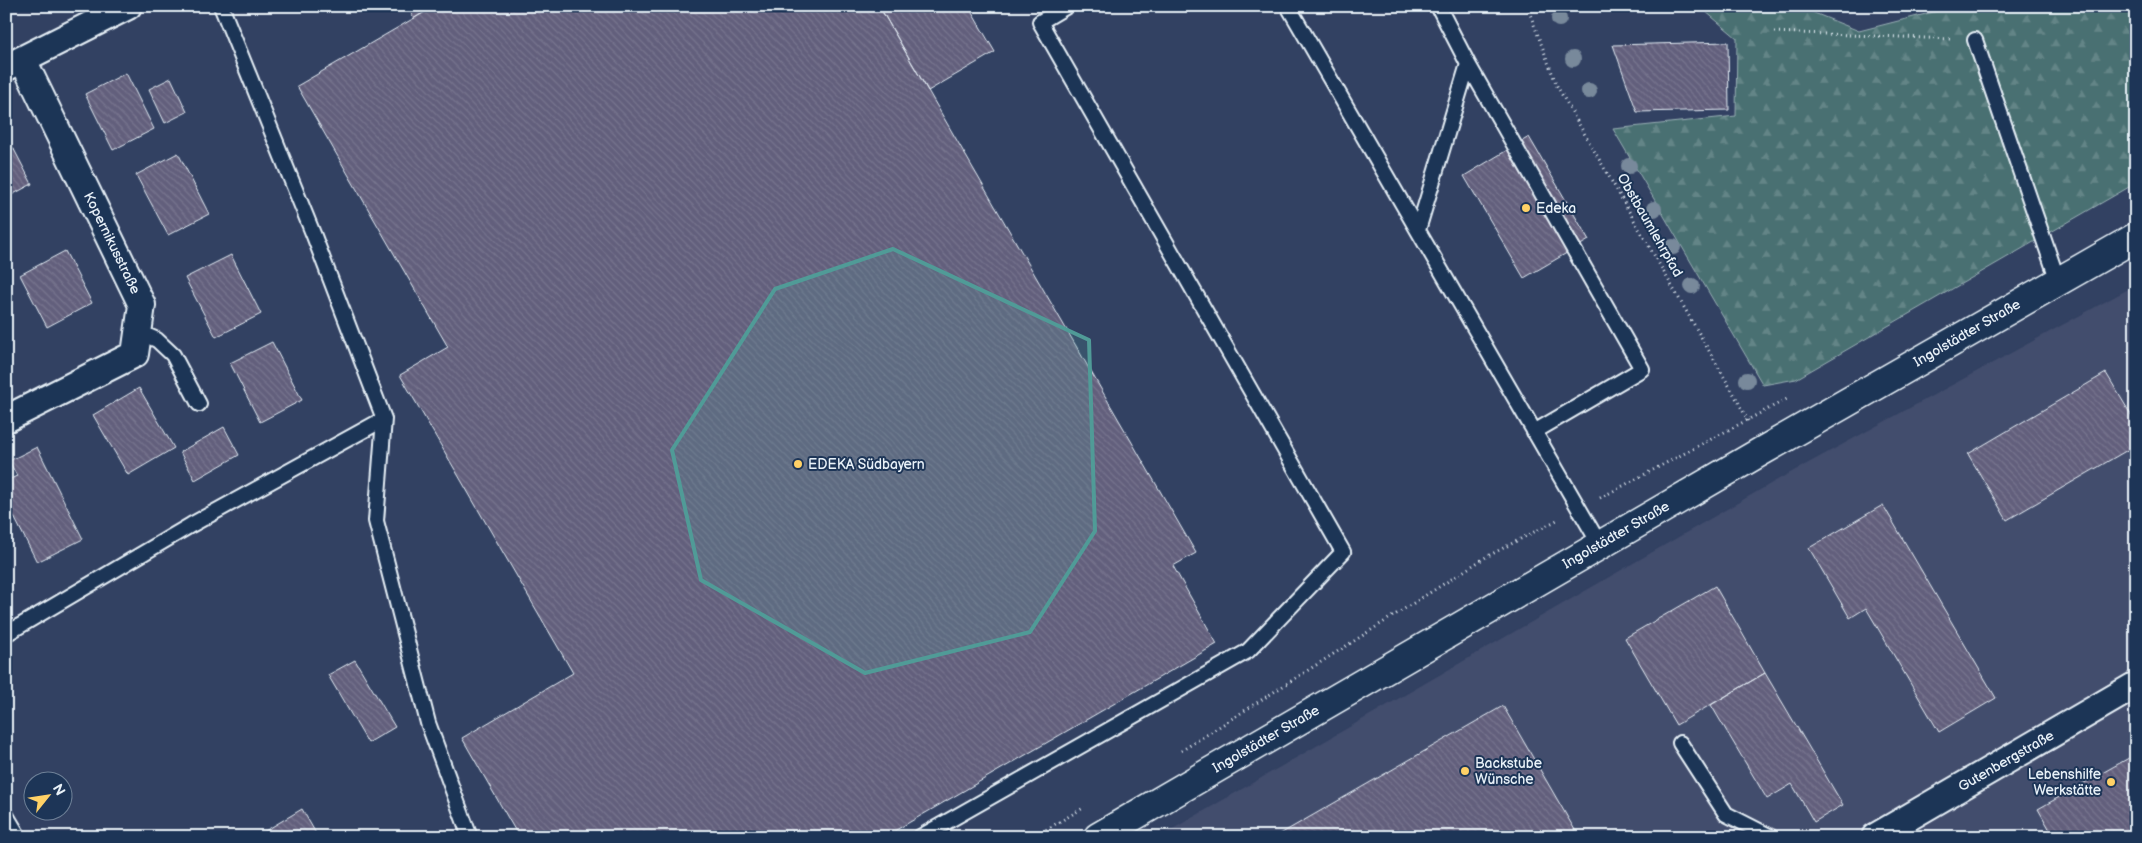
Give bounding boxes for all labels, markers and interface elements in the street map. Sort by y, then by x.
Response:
street label: Obstbaumlehrpfad [1613,170,1687,280]
street label: Kopernikusstraße [80,189,144,297]
place label: Edeka [1536,200,1576,217]
marker: Edeka [1520,202,1532,214]
street label: Ingolstädter Straße [1911,296,2023,370]
place label: EDEKA Südbayern [808,456,925,473]
marker: EDEKA Südbayern [792,458,804,470]
street label: Ingolstädter Straße [1560,498,1672,572]
street label: Ingolstädter Straße [1210,702,1322,776]
street label: Gutenbergstraße [1955,727,2057,795]
place label: Backstube Wünsche [1475,755,1542,788]
marker: Backstube Wünsche [1459,765,1471,777]
place label: Lebenshilfe Werkstätte [2028,766,2101,799]
north arrow [22,770,72,820]
marker: Lebenshilfe Werkstätte [2105,776,2117,788]
text: N [49,781,69,799]

